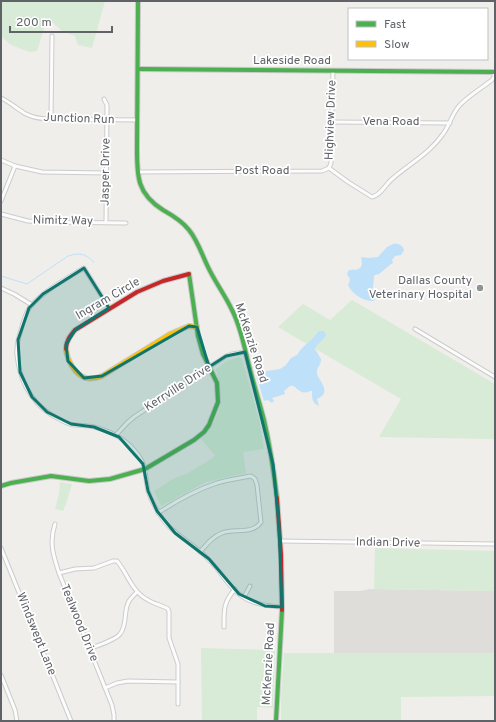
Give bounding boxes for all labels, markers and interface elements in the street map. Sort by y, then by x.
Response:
scale bar [10,8,112,34]
legend [348,8,488,60]
text: 200 m [16,15,52,31]
text: Fast [384,17,406,33]
text: Slow [384,37,410,53]
street label: Lakeside Road [253,53,331,69]
street label: Highview Drive [322,80,340,160]
street label: Junction Run [43,110,115,128]
street label: Vena Road [363,114,420,130]
street label: Jasper Drive [97,138,115,206]
street label: Post Road [235,163,289,179]
street label: Nimitz Way [33,212,93,230]
place label: Dallas County Veterinary Hospital [369,273,472,303]
street label: Ingram Circle [73,274,143,324]
marker: Dallas County Veterinary Hospital [475,283,485,293]
street label: McKenzie Road [231,301,271,385]
street label: Kerrville Drive [141,360,215,416]
street label: Indian Drive [356,534,420,552]
street label: Tealwood Drive [56,582,102,664]
street label: Windswept Lane [12,590,60,678]
street label: McKenzie Road [259,622,279,706]

